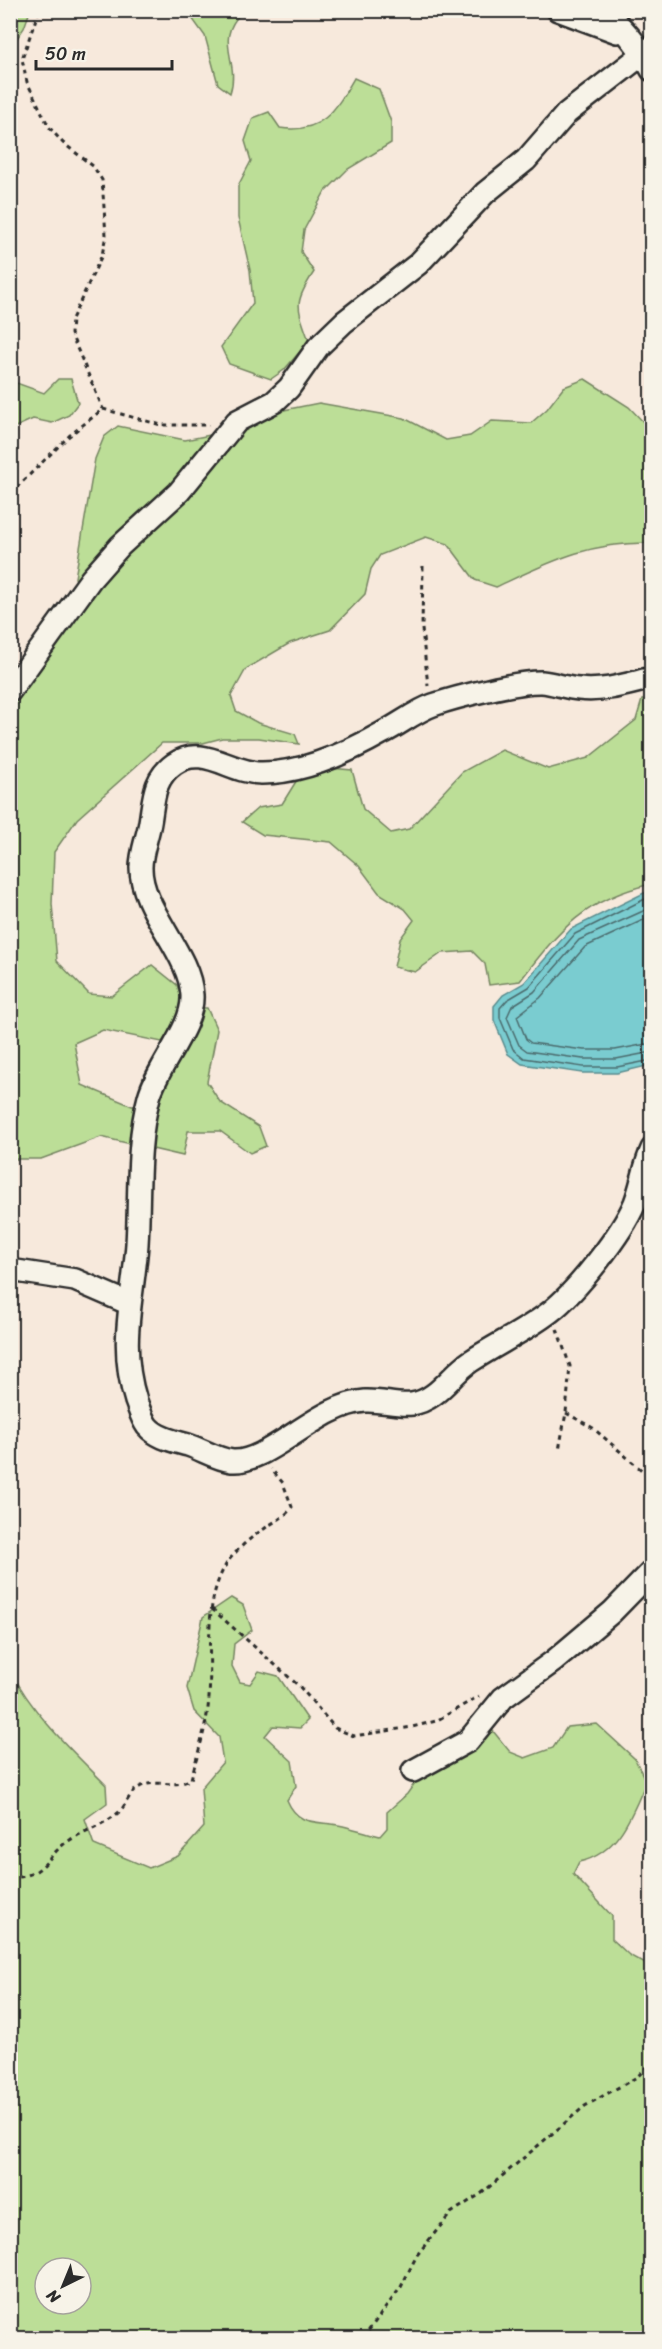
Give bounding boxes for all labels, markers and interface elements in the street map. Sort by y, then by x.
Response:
scale bar [36,33,172,71]
text: 50 m [45,38,86,70]
north arrow [33,2256,93,2316]
text: N [39,2282,68,2312]

